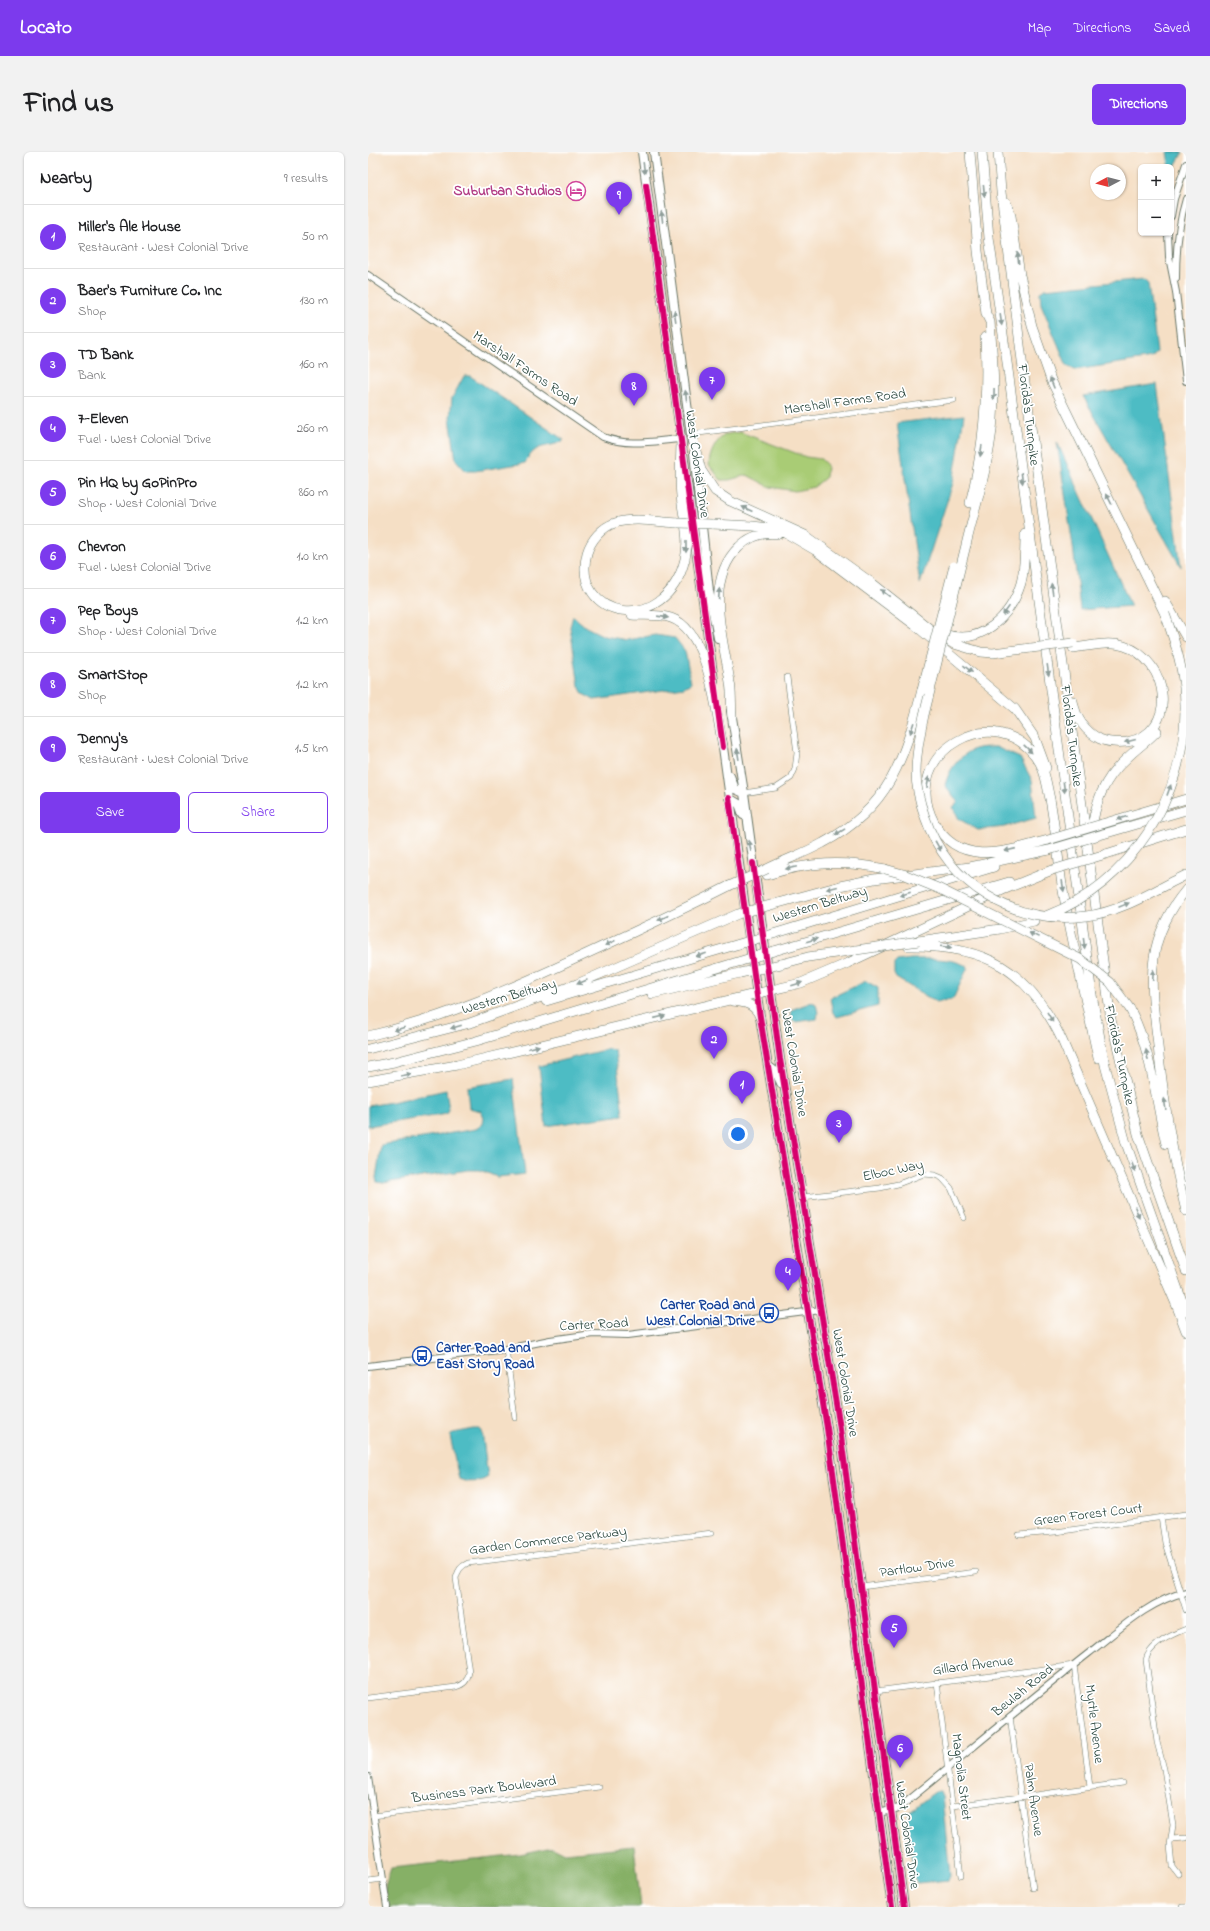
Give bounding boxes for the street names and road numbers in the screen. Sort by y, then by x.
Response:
street label: Marshall Farms Road [468,326,582,412]
street label: Florida's Turnpike [1011,362,1045,468]
street label: Marshall Farms Road [783,383,907,421]
street label: West Colonial Drive [679,409,715,520]
street label: Florida's Turnpike [1054,683,1088,789]
street label: Western Beltway [770,881,870,930]
street label: Western Beltway [459,973,559,1021]
street label: Florida's Turnpike [1098,1002,1140,1108]
street label: West Colonial Drive [775,1008,813,1119]
street label: Elboc Way [861,1154,926,1189]
street label: Carter Road [559,1313,629,1337]
street label: West Colonial Drive [826,1328,864,1439]
street label: Green Forest Court [1033,1498,1144,1532]
street label: Garden Commerce Parkway [468,1521,628,1562]
street label: Partlow Drive [878,1552,957,1584]
street label: Gillard Avenue [931,1651,1015,1681]
street label: Beulah Road [987,1659,1059,1723]
street label: Myrtle Avenue [1078,1683,1109,1765]
street label: Magnolia Street [944,1732,977,1822]
street label: Palm Avenue [1017,1762,1049,1839]
street label: Business Park Boulevard [410,1771,557,1809]
street label: West Colonial Drive [889,1780,925,1891]

